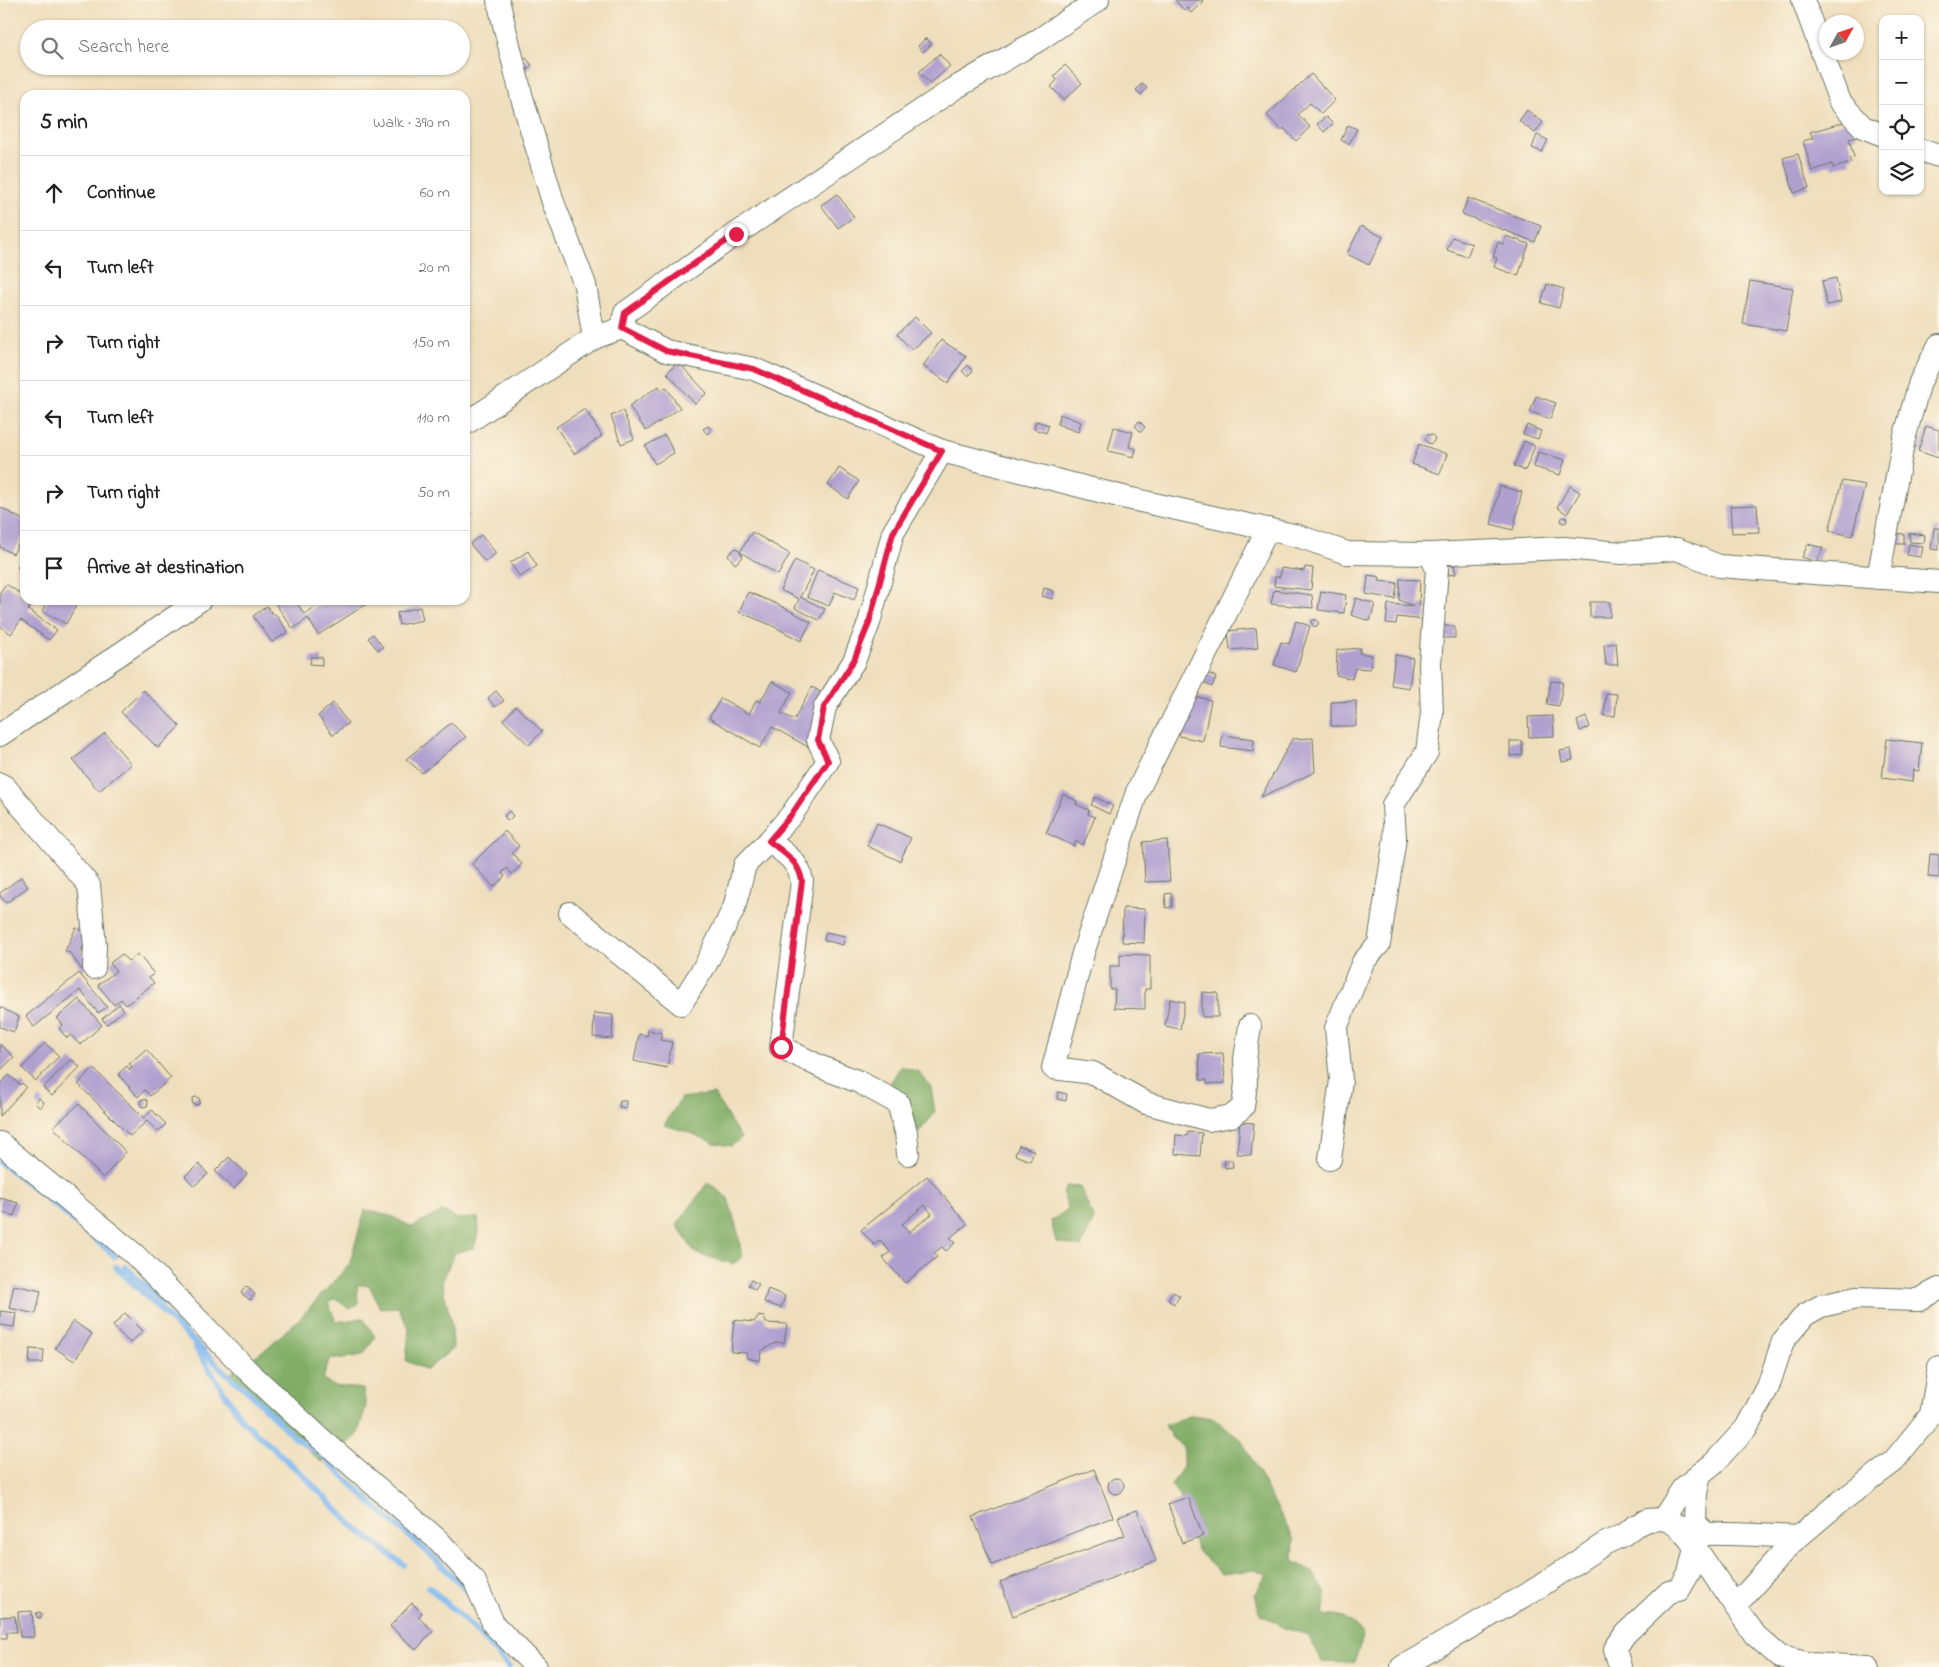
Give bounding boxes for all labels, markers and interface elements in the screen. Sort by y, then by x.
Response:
north arrow [1819,15,1864,60]
map controls [1879,15,1924,195]
button: + [1879,15,1924,60]
search box [20,20,470,75]
icon: search [38,34,66,62]
text: Search here [78,34,169,61]
button: − [1879,60,1924,105]
button: locate [1879,105,1924,150]
text: 5 min [40,108,88,138]
text: Walk · 390 m [373,111,450,135]
button: layers [1879,150,1924,195]
icon: ahead [40,179,68,207]
text: Continue [87,180,155,207]
text: 60 m [420,181,450,205]
route end [725,223,748,246]
icon: left [40,254,68,282]
text: Turn left [87,255,154,282]
text: 20 m [419,256,450,280]
icon: right [40,329,68,357]
text: Turn right [87,330,160,357]
text: 150 m [412,331,450,355]
icon: left [40,404,68,432]
text: Turn left [87,405,154,432]
text: 110 m [416,406,450,430]
icon: right [40,479,68,507]
text: Turn right [87,480,160,507]
text: 50 m [418,481,450,505]
icon: arrive [40,554,68,582]
text: Arrive at destination [87,555,244,582]
route start [770,1036,793,1059]

